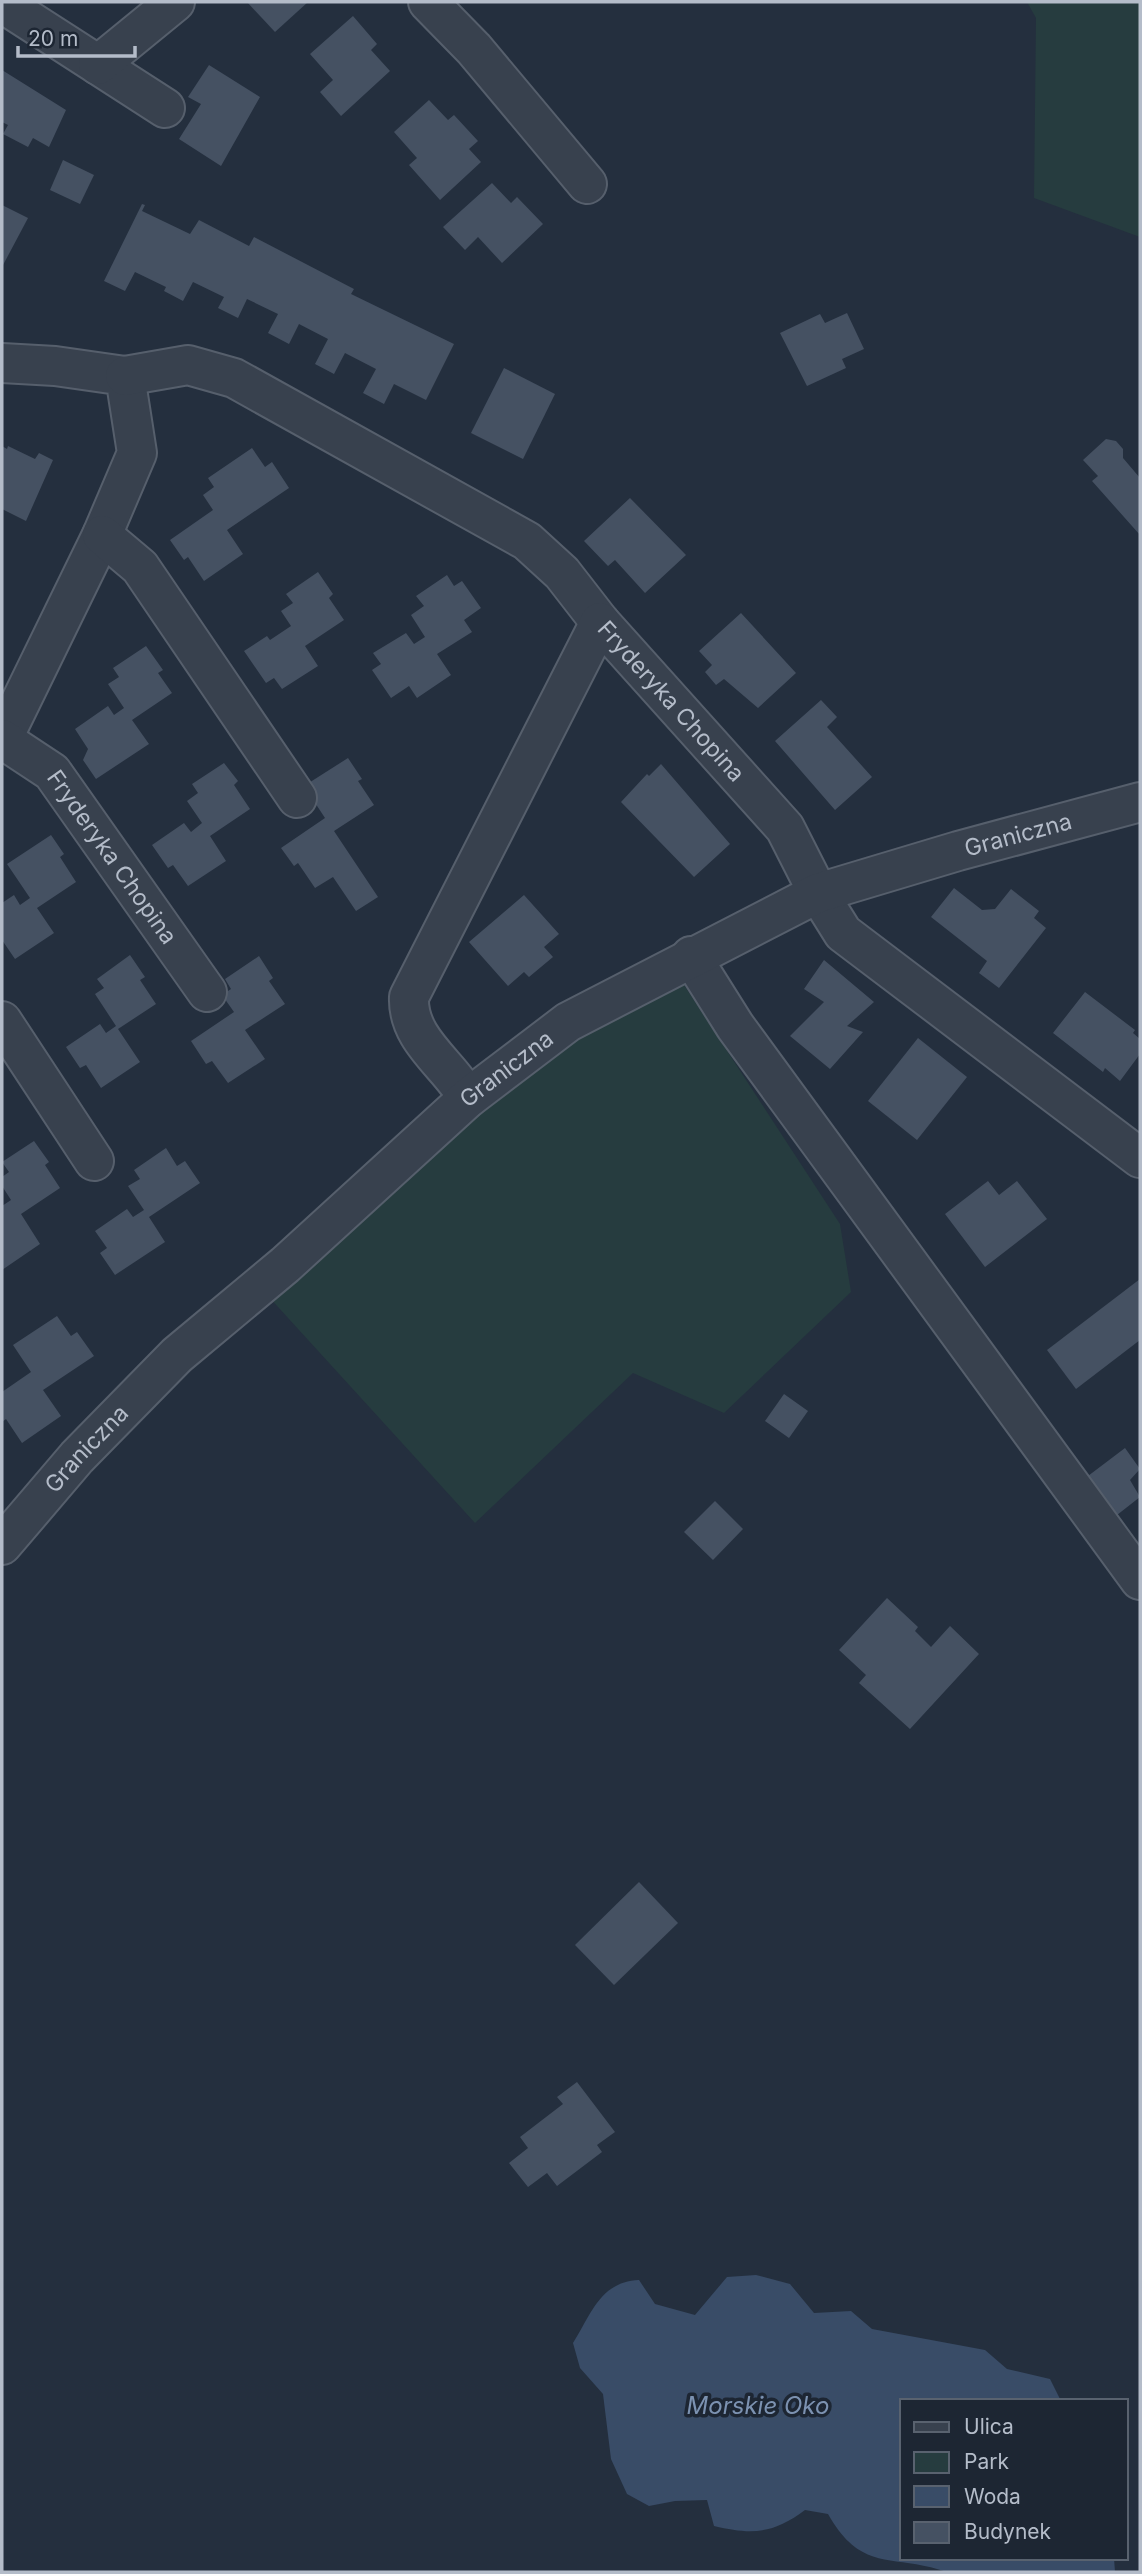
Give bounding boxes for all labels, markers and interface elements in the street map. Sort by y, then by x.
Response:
scale bar [18,14,135,58]
text: 20 m [28,26,78,51]
street label: Fryderyka Chopina [592,615,751,787]
street label: Fryderyka Chopina [41,765,183,950]
street label: Graniczna [961,807,1075,863]
street label: Graniczna [454,1024,559,1113]
street label: Graniczna [39,1399,134,1499]
water label: Morskie Oko [687,2391,829,2420]
legend [900,2399,1128,2560]
text: Ulica [964,2414,1014,2439]
text: Park [964,2449,1009,2474]
text: Woda [964,2484,1021,2509]
text: Budynek [964,2519,1052,2544]

